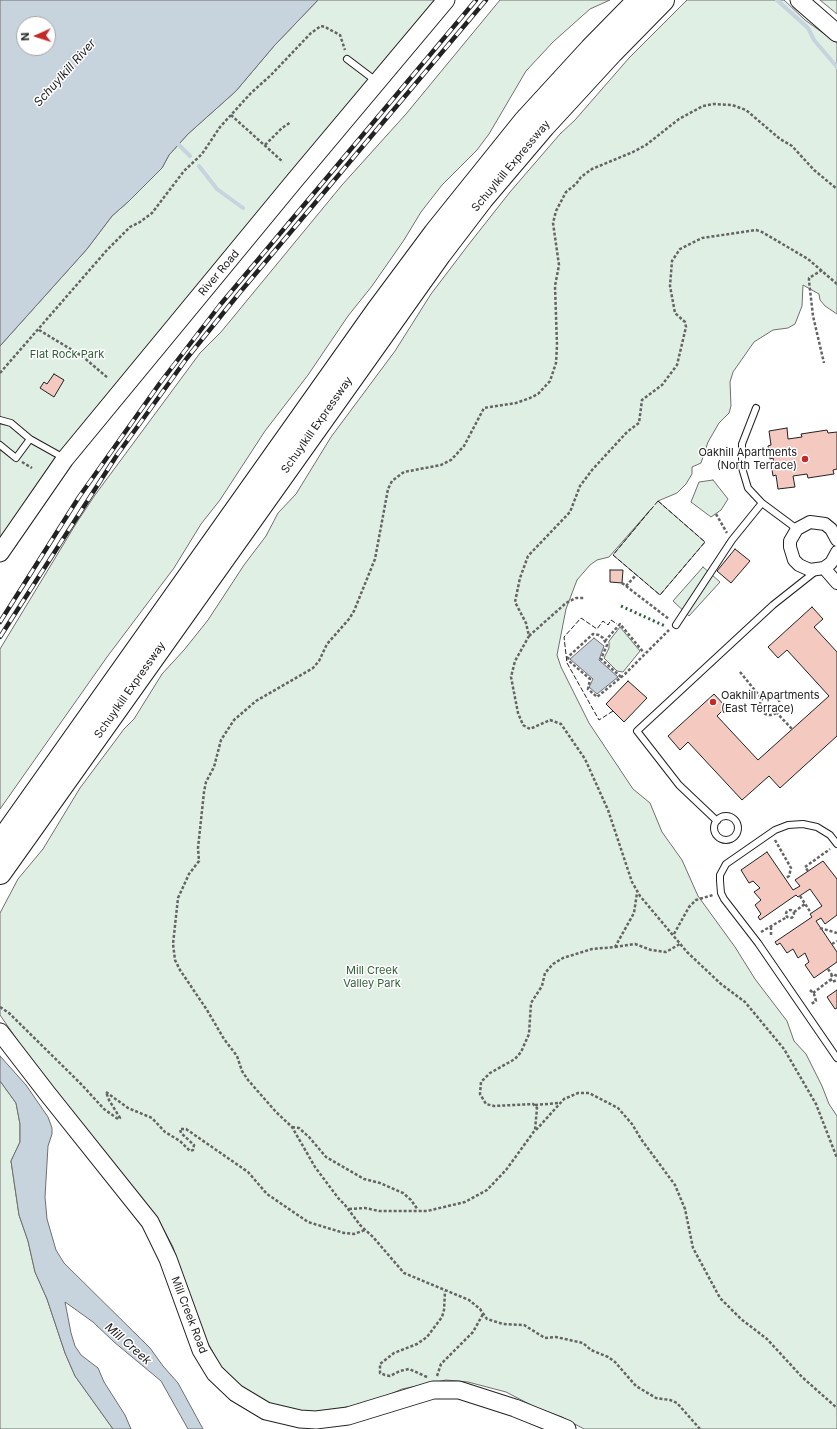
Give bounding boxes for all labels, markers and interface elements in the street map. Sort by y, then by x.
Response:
north arrow [16,16,56,56]
text: N [18,32,32,41]
water label: Schuylkill River [31,36,99,110]
street label: Schuylkill Expressway [469,118,553,214]
street label: River Road [196,247,242,299]
park label: Flat Rock Park [30,348,104,362]
street label: Schuylkill Expressway [279,374,355,476]
place label: Oakhill Apartments (North Terrace) [698,446,797,472]
marker: Oakhill Apartments (North Terrace) [800,454,810,464]
street label: Schuylkill Expressway [92,639,168,741]
place label: Oakhill Apartments (East Terrace) [721,689,820,715]
marker: Oakhill Apartments (East Terrace) [708,697,718,707]
park label: Mill Creek Valley Park [343,964,401,990]
street label: Mill Creek Road [168,1275,210,1355]
water label: Mill Creek [102,1320,154,1368]

